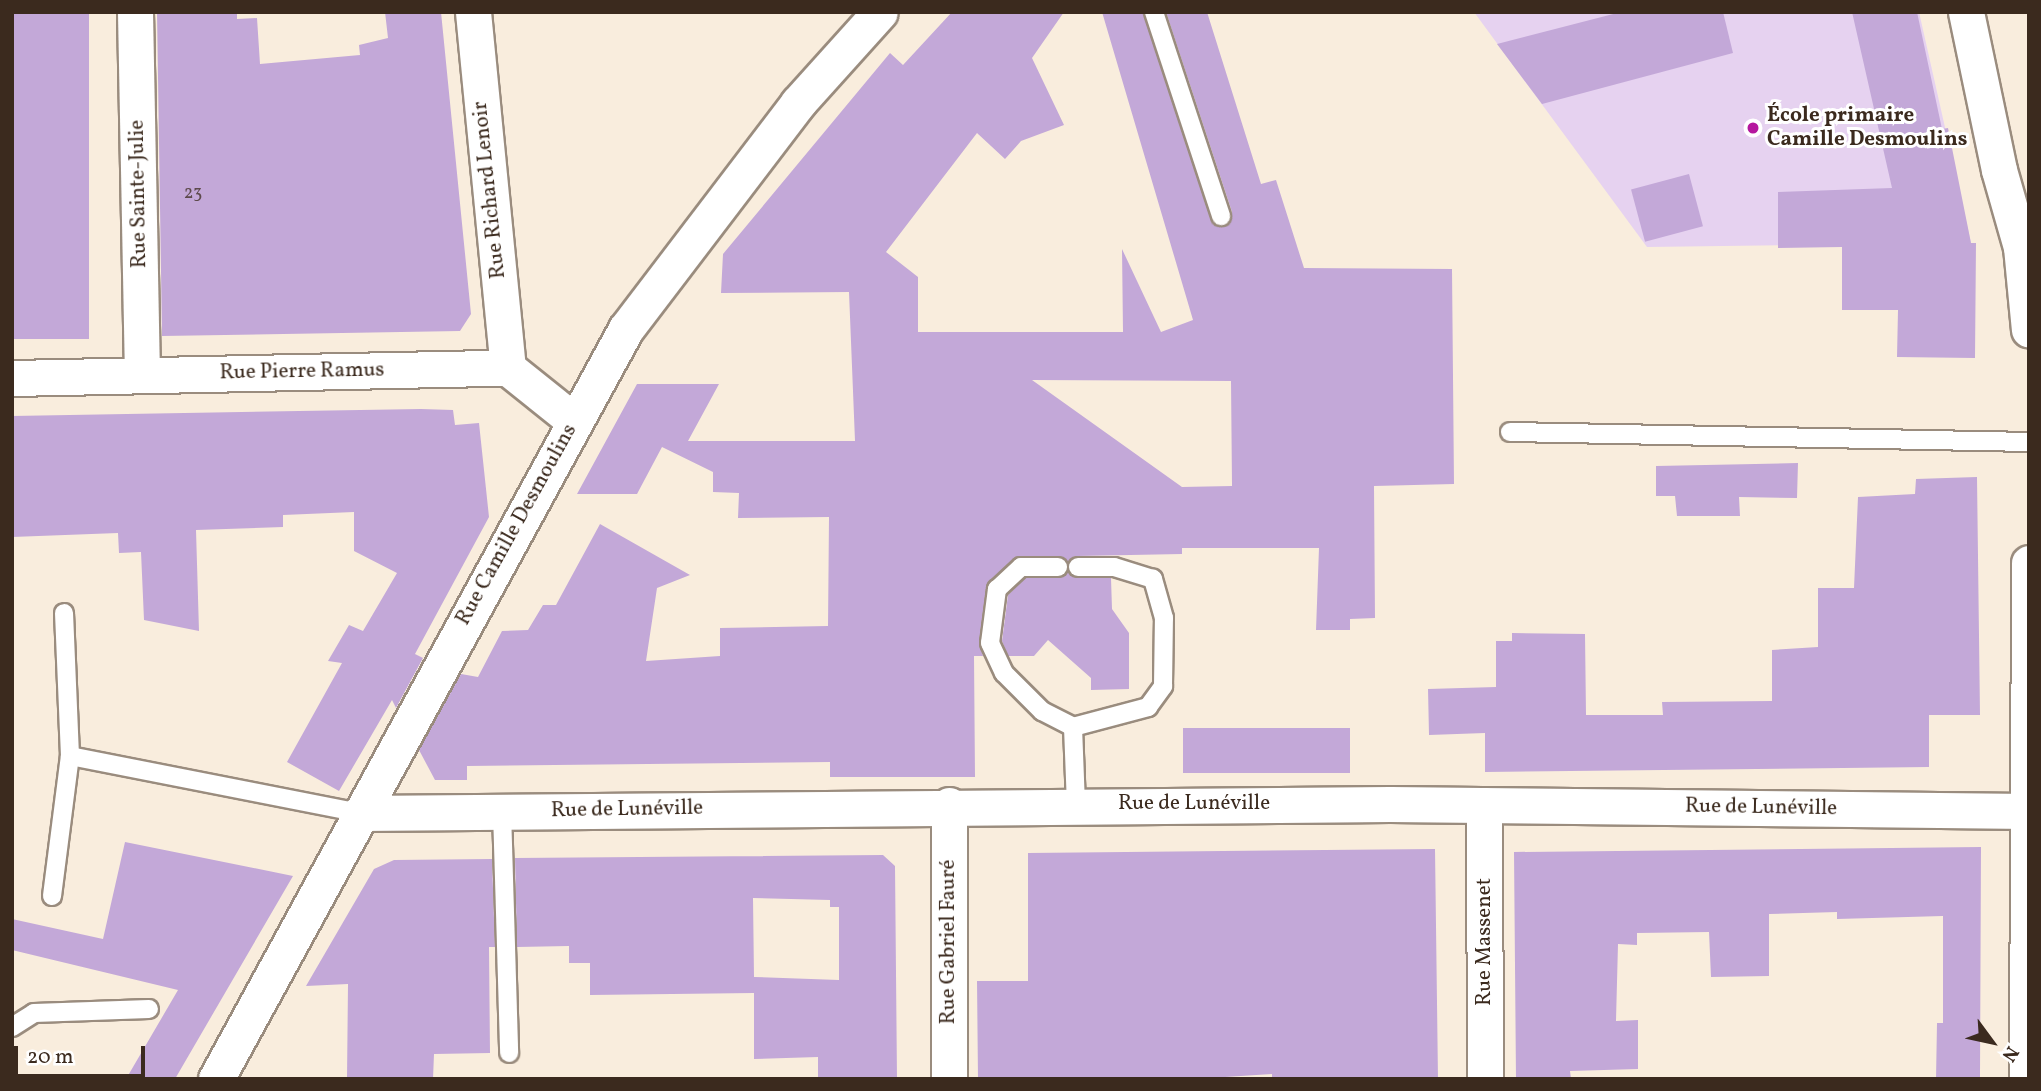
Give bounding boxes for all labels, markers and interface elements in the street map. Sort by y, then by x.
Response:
street label: Rue Richard Lenoir [468,100,512,280]
place label: École primaire Camille Desmoulins [1767,103,1967,153]
street label: Rue Sainte-Julie [125,120,153,268]
marker: École primaire Camille Desmoulins [1745,120,1761,136]
house number: 23 [184,183,202,205]
street label: Rue Pierre Ramus [219,358,385,386]
street label: Rue Camille Desmoulins [451,420,583,630]
street label: Rue de Lunéville [1118,791,1270,817]
street label: Rue de Lunéville [1685,794,1837,822]
street label: Rue de Lunéville [551,796,703,824]
street label: Rue Gabriel Fauré [936,860,962,1024]
street label: Rue Massenet [1472,878,1498,1006]
north arrow [1957,1007,2027,1077]
scale bar [18,1032,149,1076]
text: N [1995,1041,2024,1066]
text: 20 m [27,1043,73,1072]

